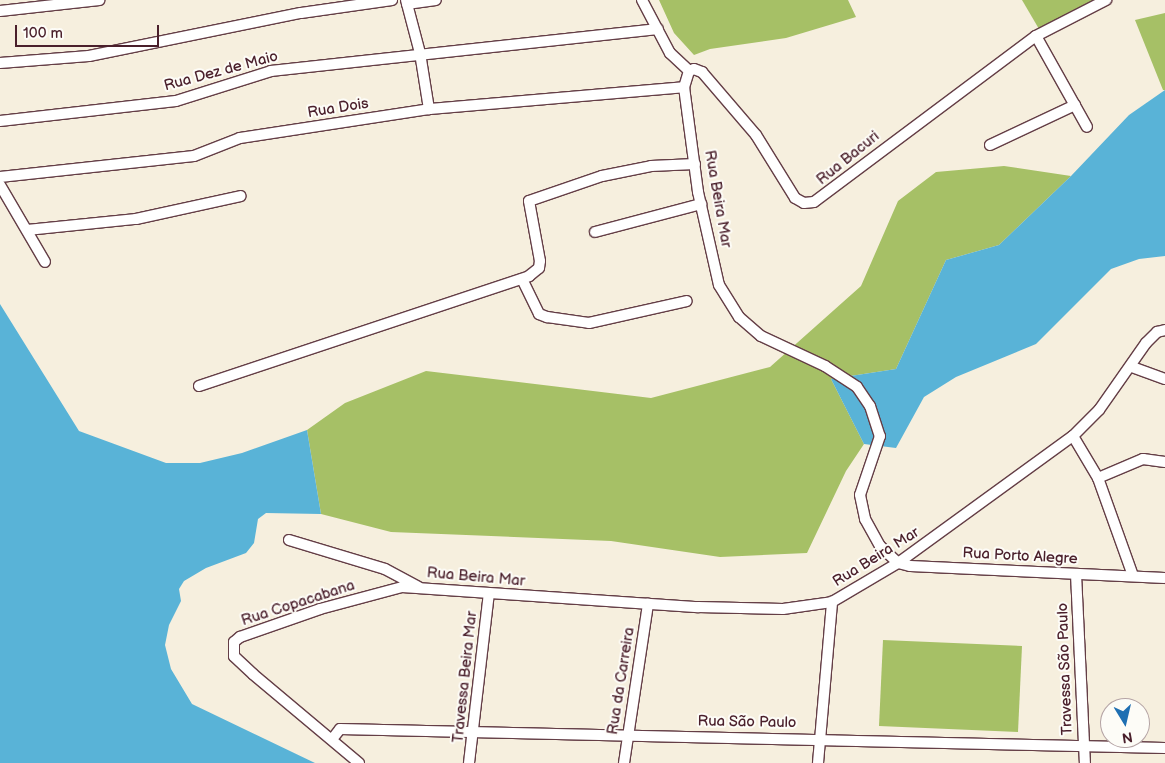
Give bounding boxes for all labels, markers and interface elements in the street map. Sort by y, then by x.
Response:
scale bar [18,15,161,47]
text: 100 m [23,24,63,43]
street label: Rua Dez de Maio [162,47,280,95]
street label: Rua Dois [306,94,370,122]
street label: Rua Bacuri [813,127,883,189]
street label: Rua Beira Mar [701,149,735,249]
street label: Rua Beira Mar [829,523,923,591]
street label: Rua Porto Alegre [962,544,1078,568]
street label: Rua Beira Mar [426,564,526,590]
street label: Rua Copacabana [239,576,357,630]
street label: Travessa São Paulo [1054,602,1076,736]
street label: Travessa Beira Mar [449,610,481,744]
street label: Rua da Carreira [604,626,638,736]
north arrow [1100,698,1150,748]
street label: Rua São Paulo [697,712,797,732]
text: N [1121,728,1134,747]

